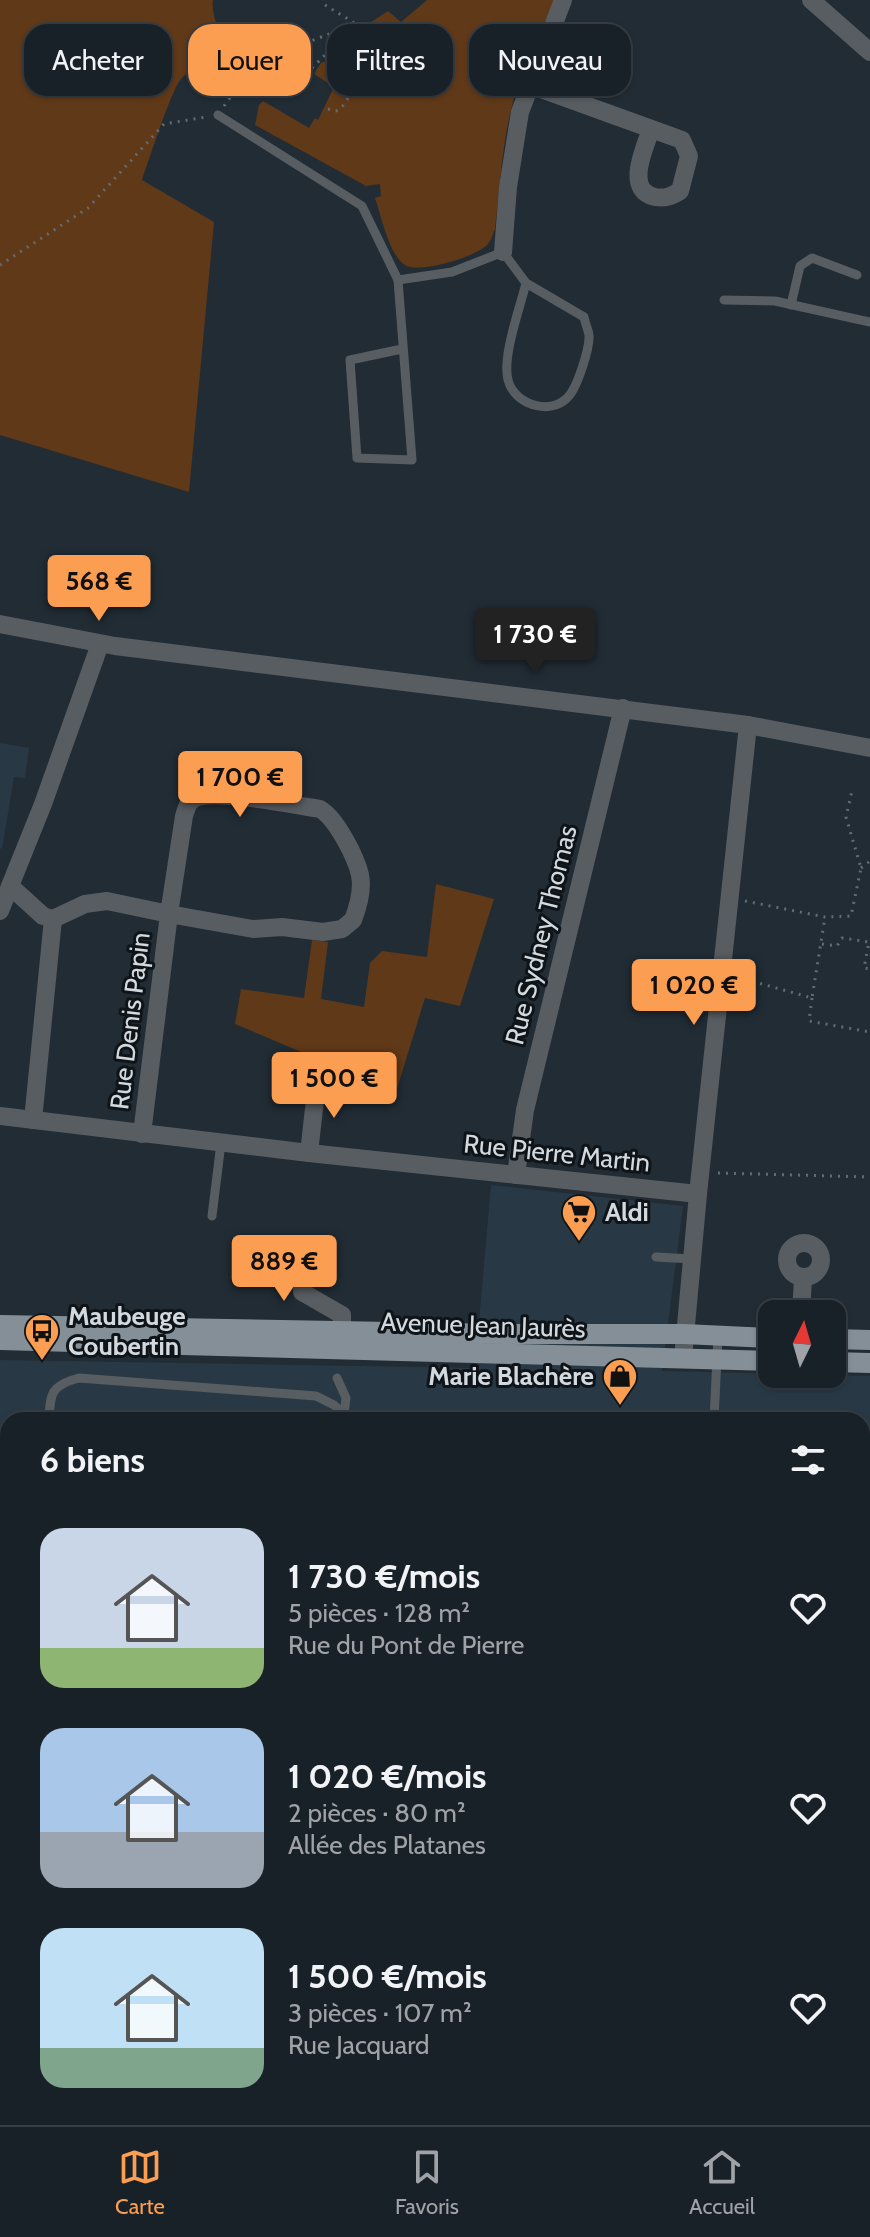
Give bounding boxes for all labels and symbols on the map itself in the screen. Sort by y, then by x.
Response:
pin: 568 € [43,555,155,623]
pin: 1 730 € [461,608,609,676]
pin: 1 700 € [166,751,314,819]
street label: Rue Sydney Thomas [498,822,584,1048]
street label: Rue Denis Papin [103,931,157,1111]
pin: 1 020 € [620,959,768,1027]
pin: 1 500 € [260,1052,408,1120]
street label: Rue Pierre Martin [462,1127,652,1179]
supermarket icon: Aldi [560,1193,598,1243]
place label: Aldi [605,1196,649,1228]
pin: 889 € [228,1235,340,1303]
place label: Maubeuge Coubertin [68,1300,186,1362]
north arrow [758,1300,846,1388]
street label: Avenue Jean Jaurès [380,1305,586,1345]
bus stop icon: Maubeuge Coubertin [23,1312,61,1362]
shop icon: Marie Blachère [601,1357,639,1407]
place label: Marie Blachère [428,1360,594,1392]

